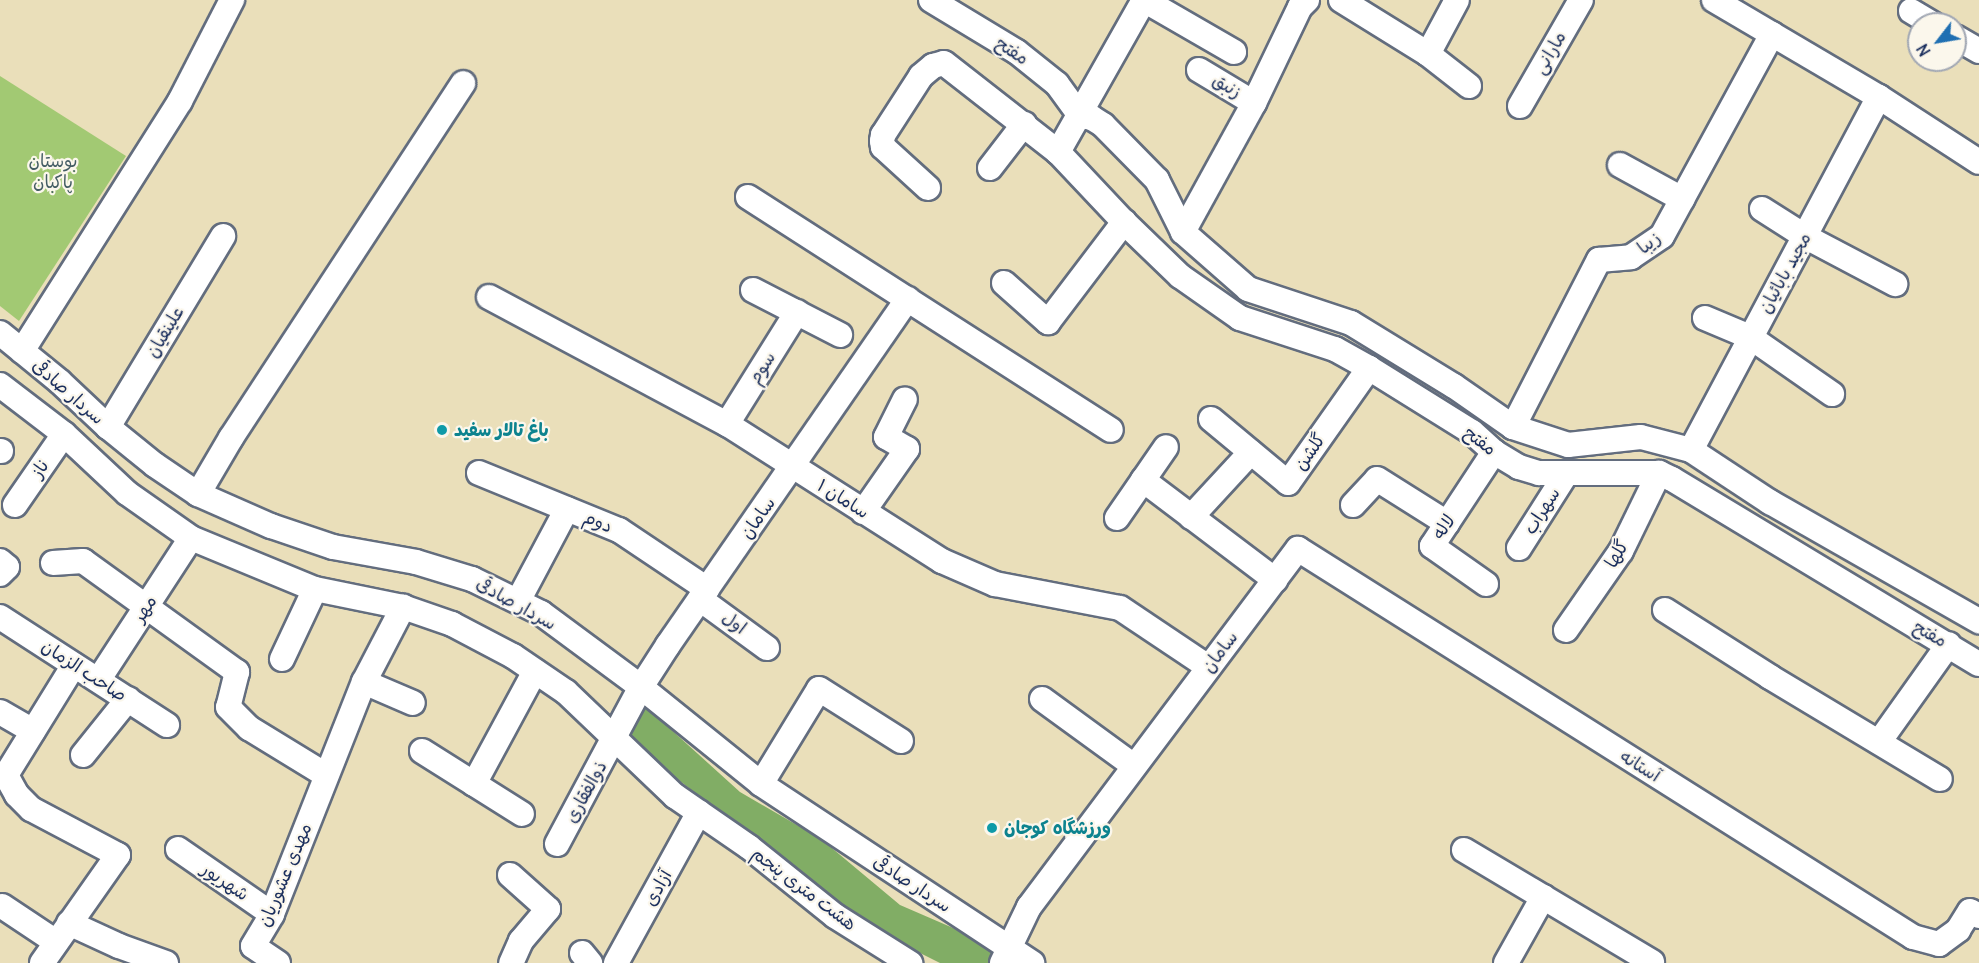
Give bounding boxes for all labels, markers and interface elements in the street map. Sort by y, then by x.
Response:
north arrow [1907,12,1967,72]
street label: مارانی [1529,28,1571,78]
street label: مفتح [992,32,1032,70]
text: N [1912,40,1935,60]
street label: زنبق [1209,69,1245,103]
park label: بوستان پاکبان [28,151,78,194]
street label: زیبا [1633,227,1665,259]
street label: مجید بابائیان [1754,229,1816,317]
street label: علینقیان [141,302,189,362]
street label: سوم [744,348,780,388]
street label: سردار صادقی [28,355,108,429]
place label: باغ تالار سفید [454,419,549,441]
street label: مفتح [1460,422,1500,460]
marker: باغ تالار سفید [435,423,449,437]
street label: گلشن [1290,429,1330,475]
street label: ناز [26,456,54,482]
street label: سامان ۱ [813,475,873,523]
street label: سهراب [1519,483,1565,539]
street label: سامان [736,493,780,543]
street label: دوم [580,506,616,538]
street label: لاله [1428,510,1460,544]
street label: گلها [1600,536,1634,572]
street label: سردار صادقی [472,573,560,635]
street label: مهر [128,592,162,626]
street label: اول [718,607,750,639]
street label: مفتح [1910,616,1950,652]
street label: سامان [1197,627,1243,677]
street label: صاحب الزمان [37,635,131,707]
street label: آستانه [1616,745,1664,787]
street label: ذوالفقاری [560,757,612,827]
place label: ورزشگاه کوجان [1004,817,1111,839]
street label: مهدی عشوریان [253,820,317,930]
marker: ورزشگاه کوجان [985,821,999,835]
street label: هشت متری پنجم [747,843,861,935]
street label: سردار صادقی [869,851,955,917]
street label: شهریور [197,858,253,906]
street label: آزادی [639,866,677,910]

